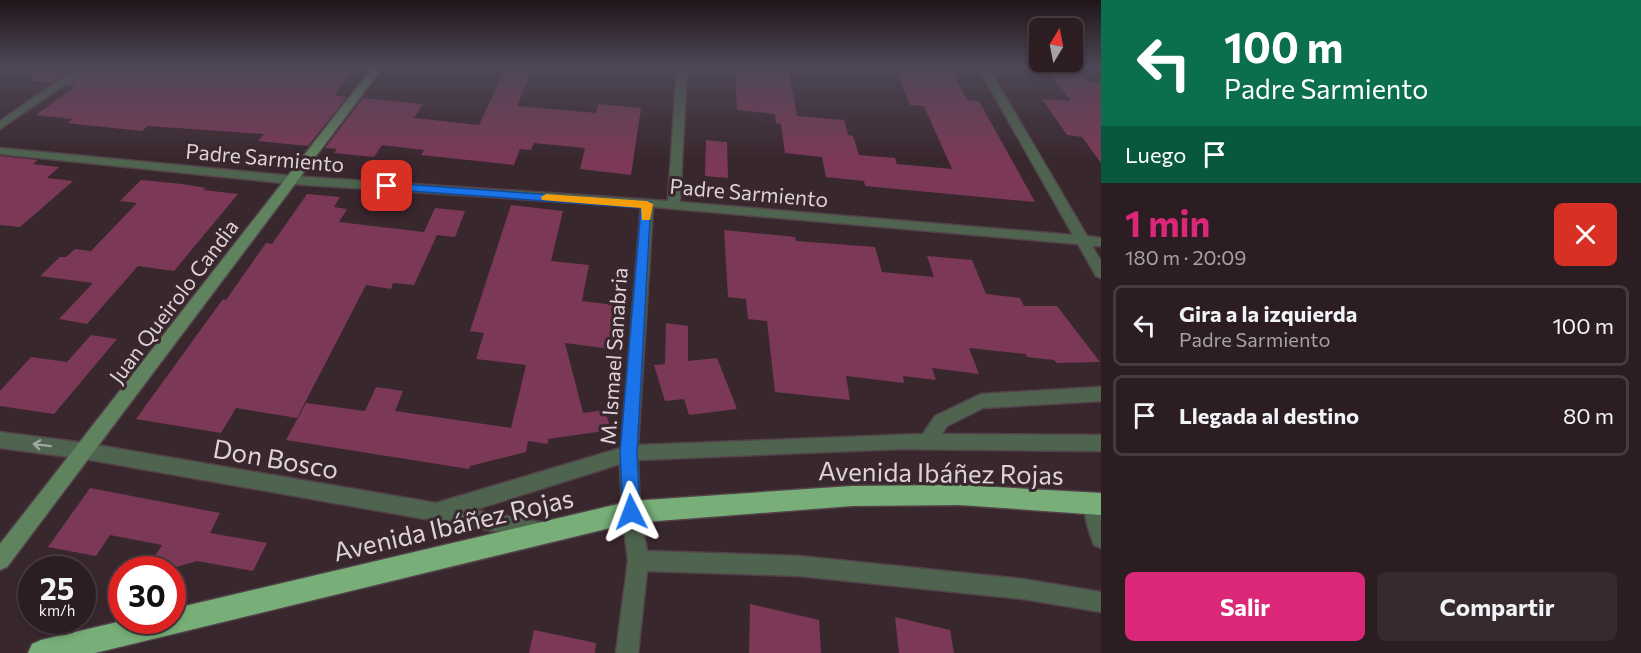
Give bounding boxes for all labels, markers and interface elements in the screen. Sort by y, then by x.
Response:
north arrow [1029,18,1083,72]
map controls [1029,18,1083,72]
text: 100 m [1224,20,1344,72]
icon: left [1125,24,1203,102]
text: Padre Sarmiento [1224,72,1428,105]
street label: Padre Sarmiento [185,138,345,176]
icon: arrive [1198,138,1231,171]
text: Luego [1125,141,1186,168]
pin [361,160,412,211]
icon: arrive [370,169,403,202]
street label: Padre Sarmiento [669,173,829,211]
text: 1 min [1125,200,1210,244]
button: close [1554,203,1617,266]
street label: Juan Queirolo Candia [103,214,243,388]
text: 180 m · 20:09 [1125,245,1246,269]
street label: M. Ismael Sanabria [594,266,632,446]
text: Gira a la izquierda [1179,300,1357,327]
icon: left [1128,309,1161,342]
text: 100 m [1552,312,1614,339]
text: Padre Sarmiento [1179,327,1330,351]
icon: arrive [1128,399,1161,432]
text: Llegada al destino [1179,402,1359,429]
text: 80 m [1563,402,1614,429]
street label: Don Bosco [211,432,341,484]
one-way arrow [33,440,53,451]
street label: Avenida Ibáñez Rojas [818,454,1064,490]
position arrow [599,480,663,544]
street label: Avenida Ibáñez Rojas [330,481,576,567]
speed limit sign: 30 [108,556,186,634]
text: 25 [40,569,74,606]
button: Salir [1125,572,1365,641]
button: Compartir [1377,572,1617,641]
text: km/h [39,601,75,619]

